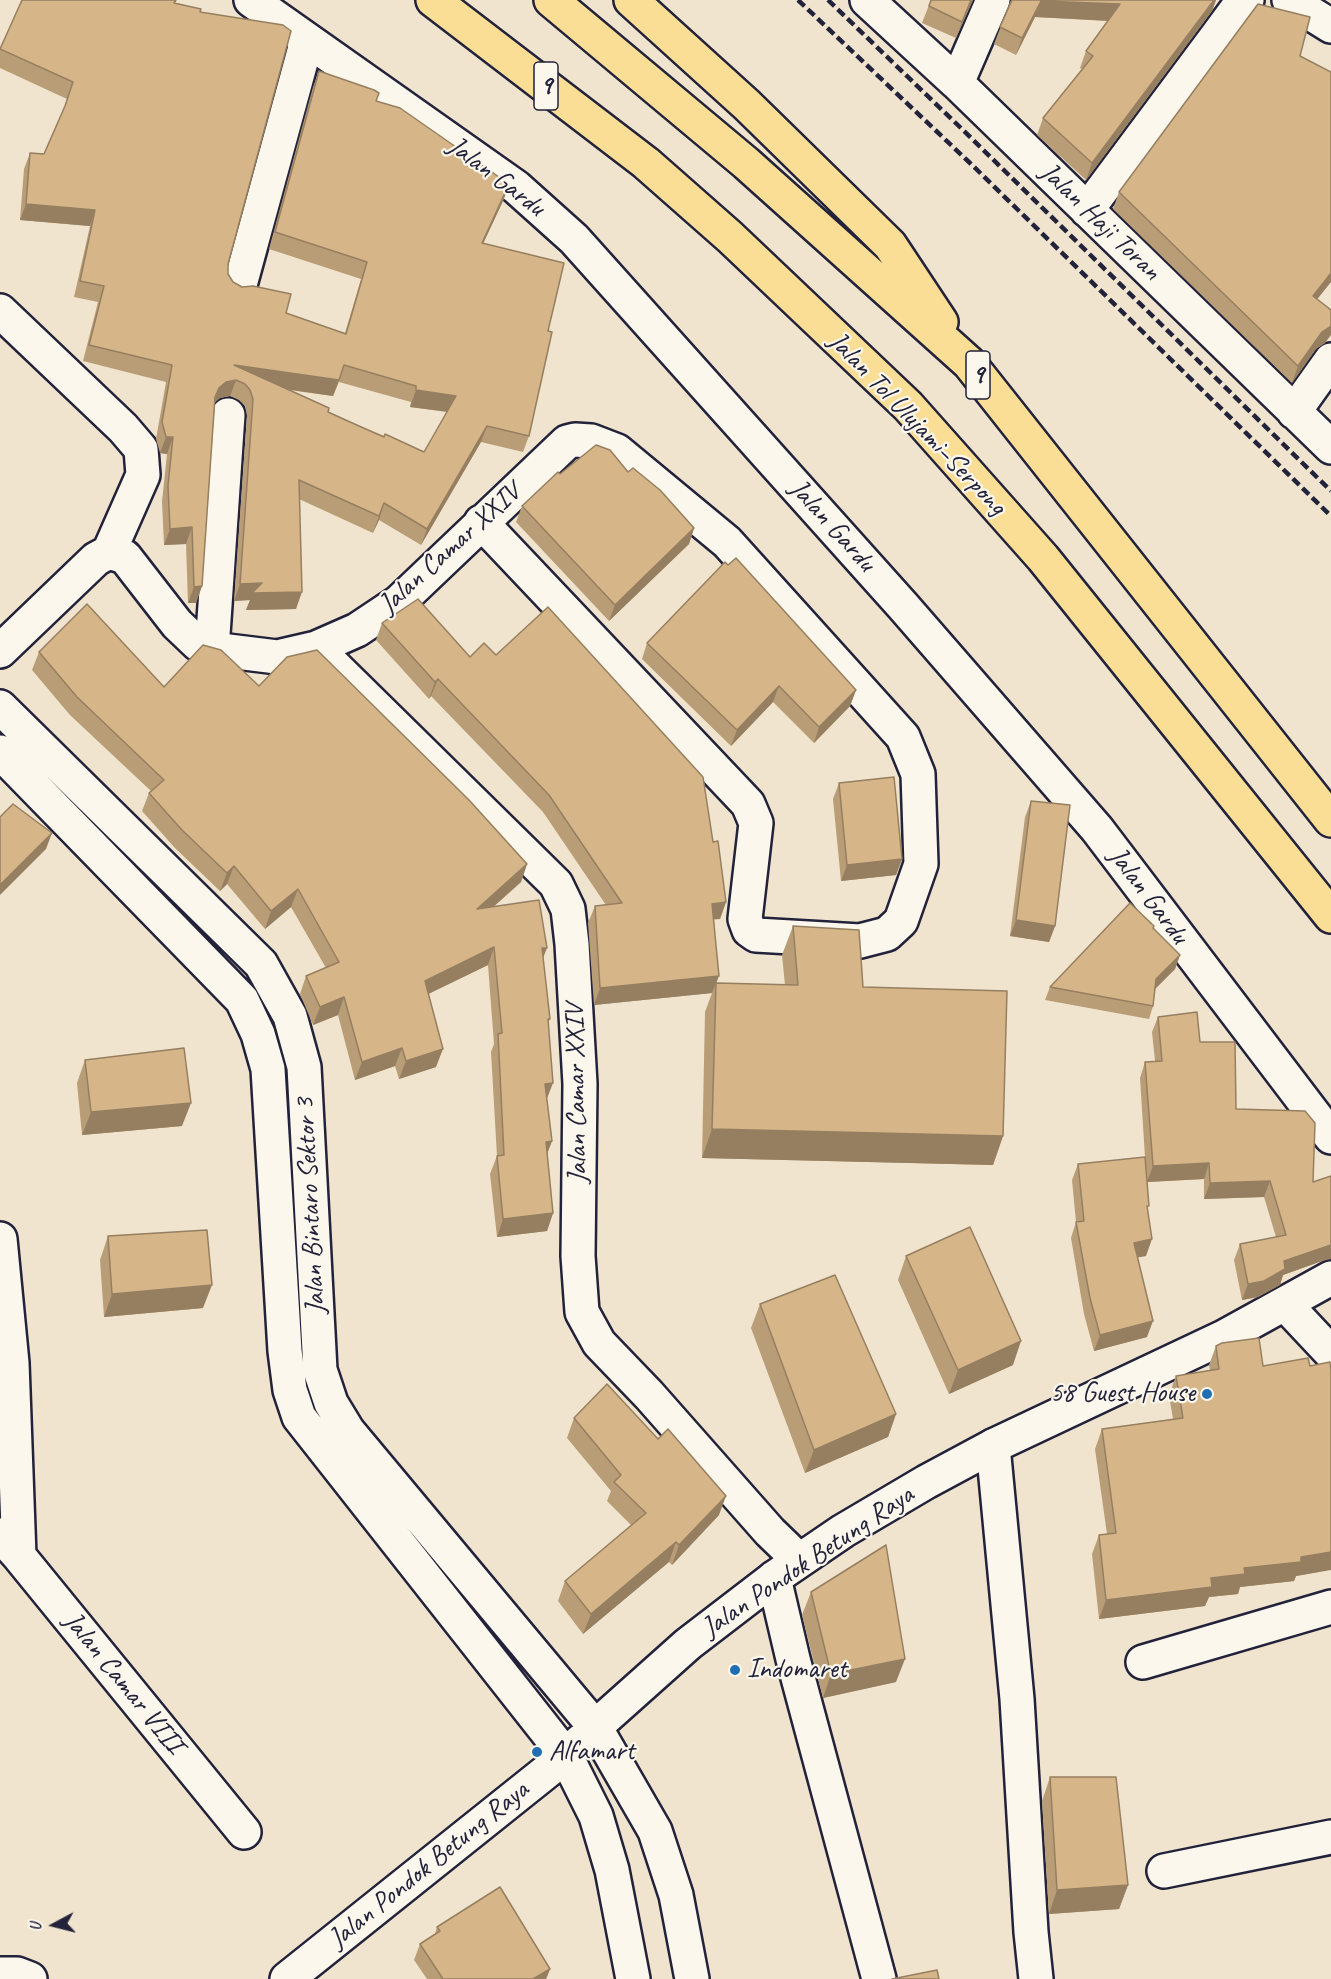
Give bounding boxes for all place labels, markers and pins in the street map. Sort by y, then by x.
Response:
place label: 58 Guest House [1050,1377,1195,1411]
marker: 58 Guest House [1200,1387,1214,1401]
place label: Indomaret [747,1653,847,1687]
marker: Indomaret [728,1663,742,1677]
place label: Alfamart [549,1735,634,1769]
marker: Alfamart [530,1745,544,1759]

